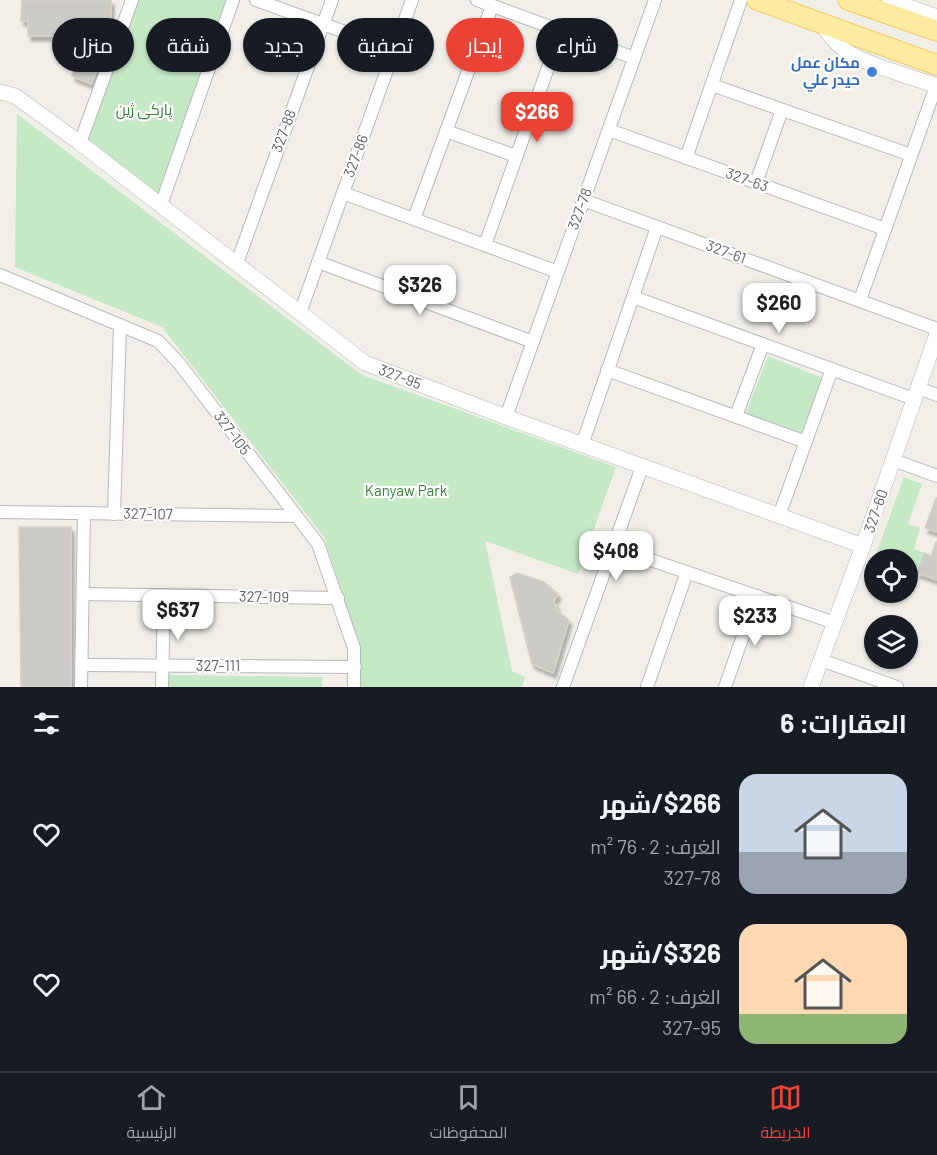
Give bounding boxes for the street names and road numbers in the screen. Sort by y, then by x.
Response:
street label: 327-88 [267,107,299,155]
street label: 327-86 [339,132,371,180]
street label: 327-63 [723,163,771,195]
street label: 327-78 [563,185,595,232]
street label: 327-61 [704,236,749,267]
street label: 327-95 [376,360,424,392]
street label: 327-105 [210,407,255,458]
street label: 327-60 [859,486,891,535]
street label: 327-107 [123,504,173,522]
street label: 327-109 [239,587,289,605]
street label: 327-111 [196,656,240,674]

